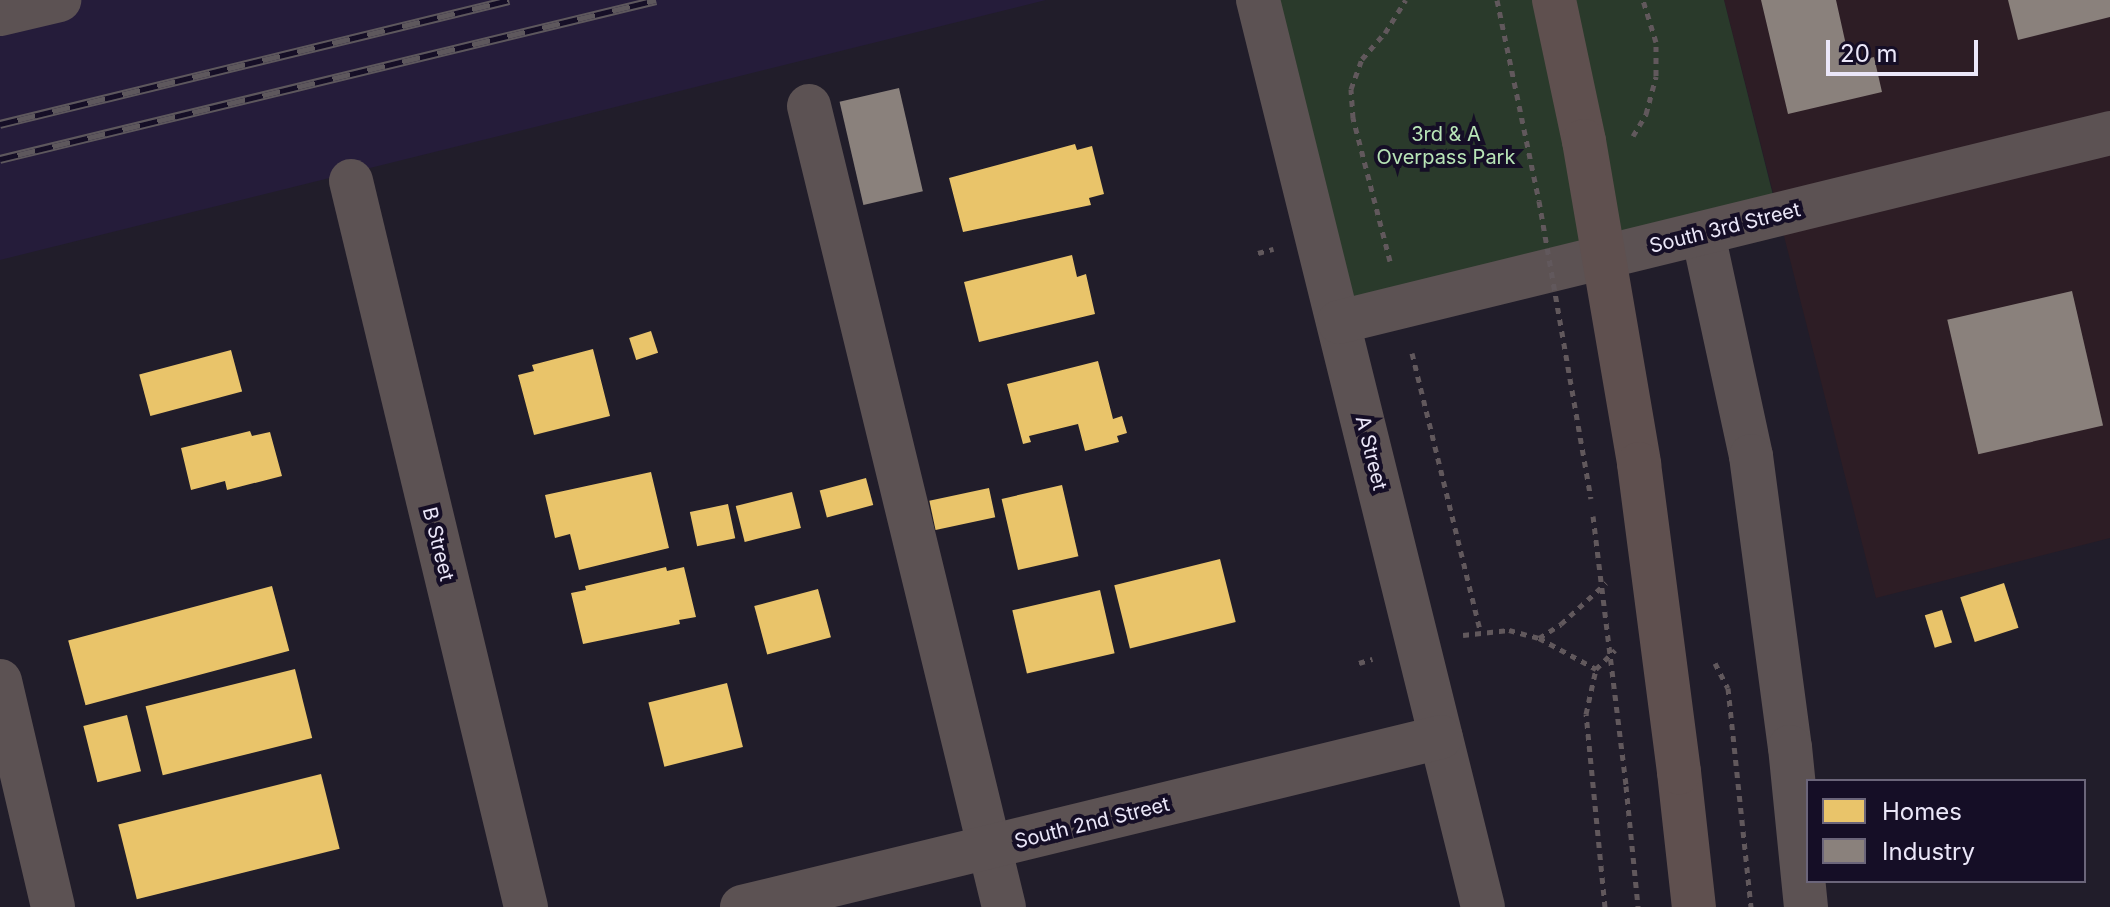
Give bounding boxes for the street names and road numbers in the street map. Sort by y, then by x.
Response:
street label: South 3rd Street [1647,198,1803,258]
street label: A Street [1350,413,1392,493]
street label: B Street [417,505,459,583]
street label: South 2nd Street [1012,792,1172,854]

